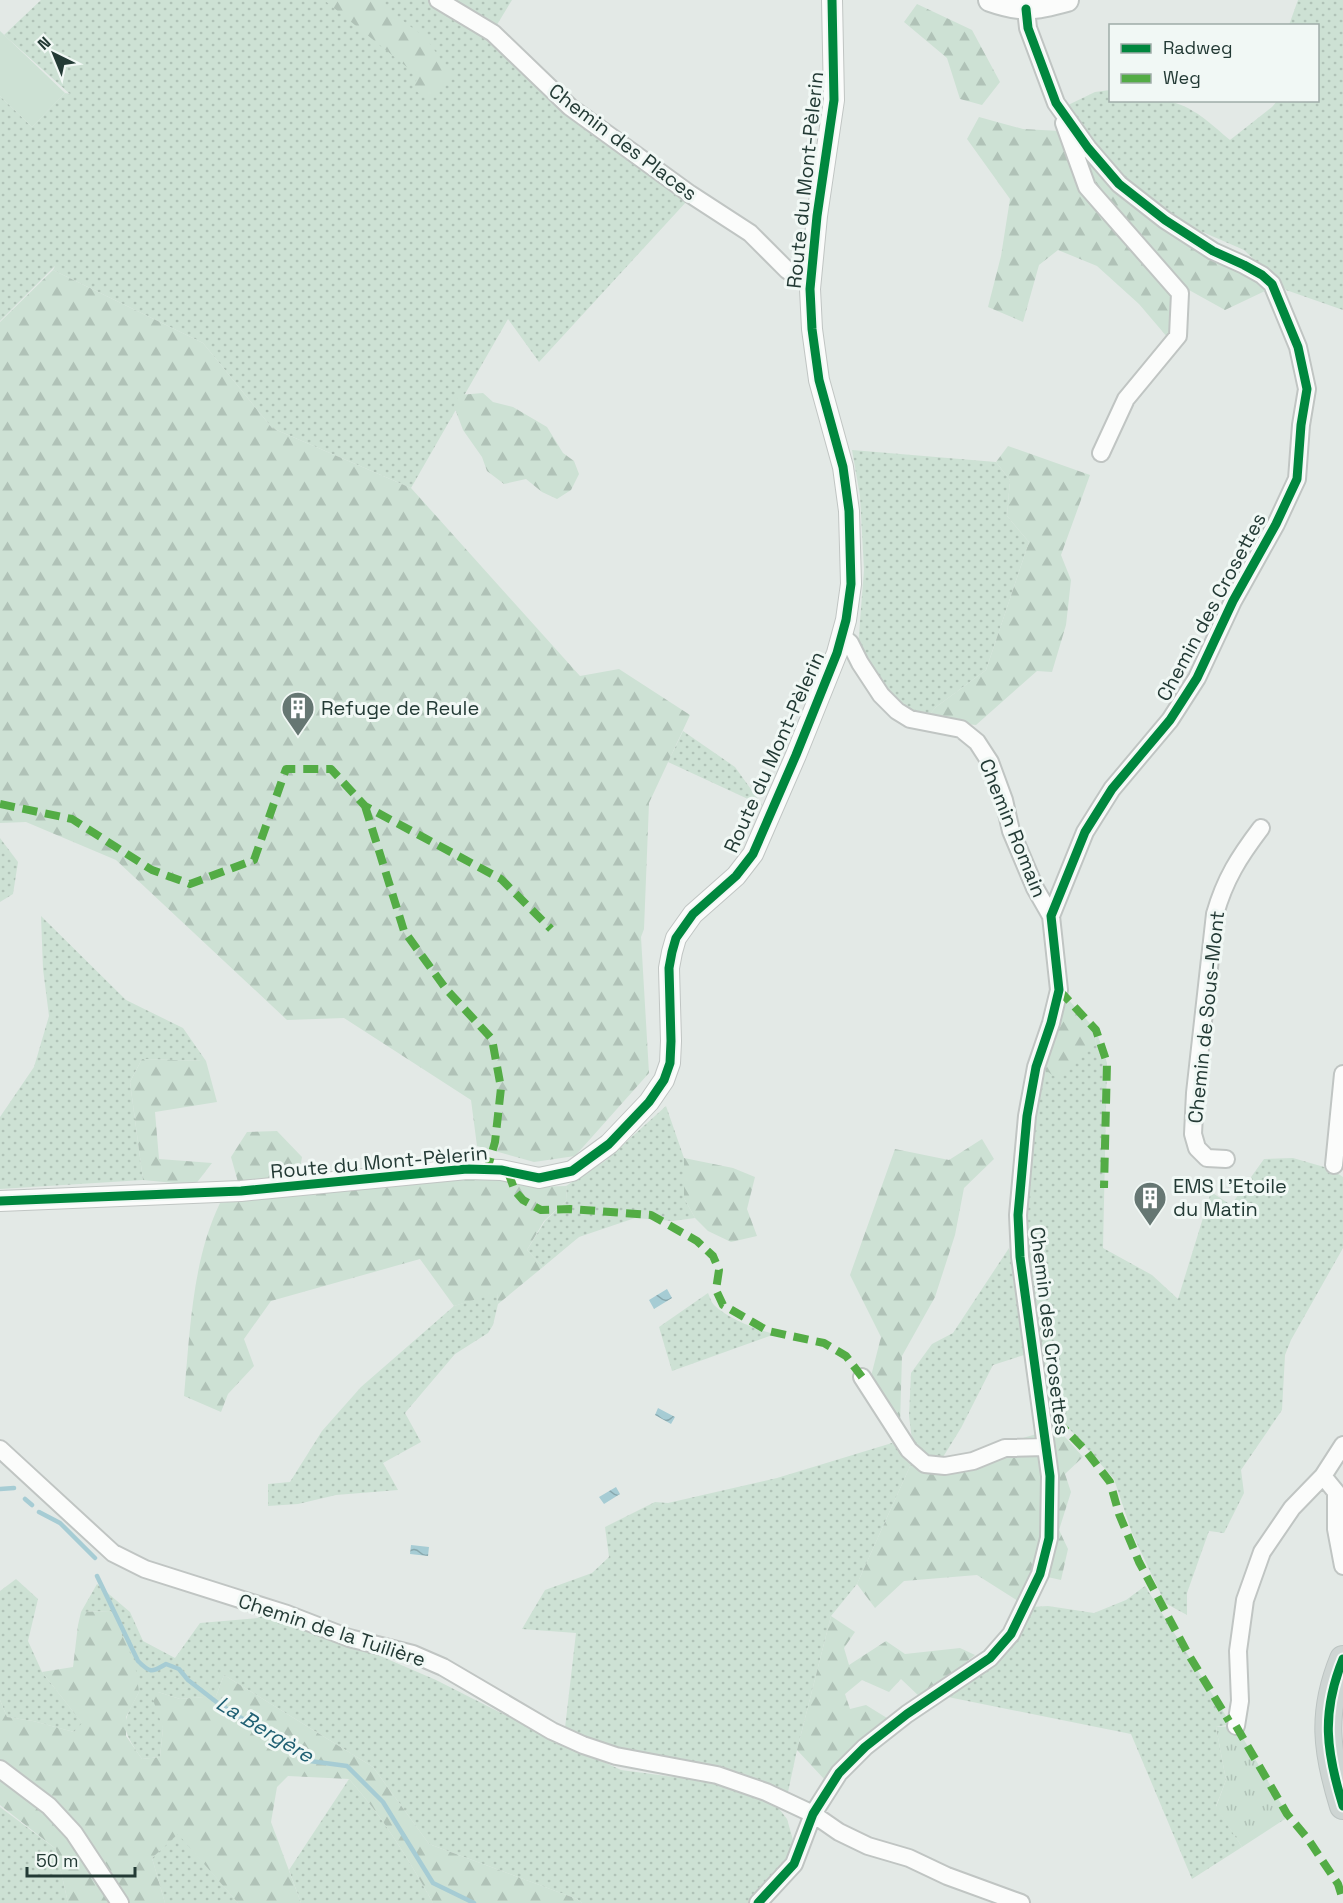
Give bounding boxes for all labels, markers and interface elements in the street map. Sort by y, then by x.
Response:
north arrow [24,24,84,84]
legend [1109,24,1319,102]
text: N [33,32,55,55]
text: Radweg [1163,36,1233,59]
text: Weg [1163,66,1201,89]
street label: Route du Mont-Pèlerin [781,70,829,290]
street label: Chemin des Places [544,78,702,206]
street label: Chemin des Crosettes [1150,508,1272,706]
street label: Route du Mont-Pèlerin [718,647,830,857]
building icon: Refuge de Reule [280,690,316,737]
place label: Refuge de Reule [321,695,479,721]
street label: Chemin Romain [973,755,1053,901]
street label: Chemin de Sous-Mont [1182,909,1230,1125]
street label: Route du Mont-Pèlerin [269,1140,489,1184]
place label: EMS L'Etoile du Matin [1173,1173,1287,1222]
building icon: EMS L'Etoile du Matin [1132,1180,1168,1227]
street label: Chemin des Crosettes [1024,1225,1076,1437]
street label: Chemin de la Tuilière [235,1587,429,1673]
water label: La Bergère [211,1689,320,1769]
scale bar [27,1840,135,1878]
text: 50 m [36,1849,78,1872]

